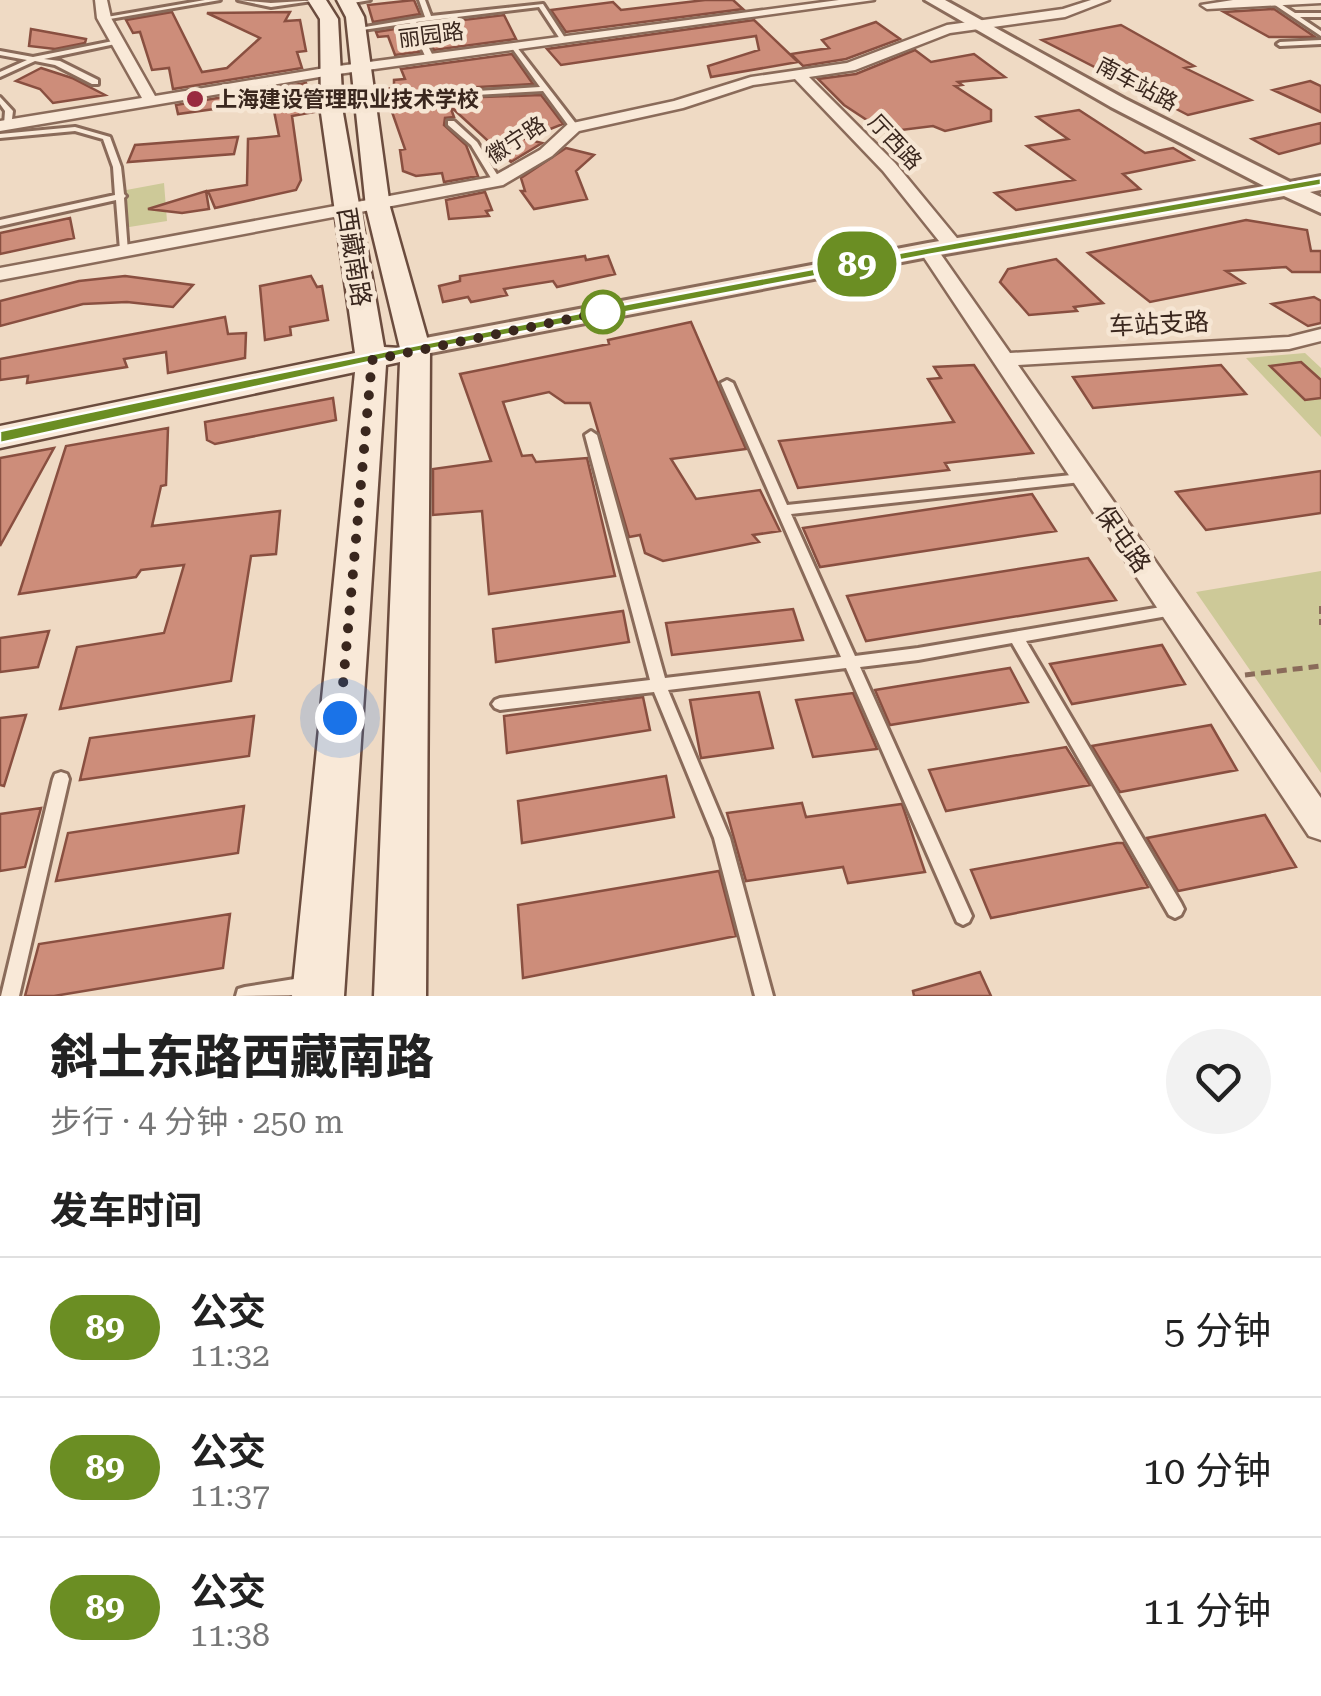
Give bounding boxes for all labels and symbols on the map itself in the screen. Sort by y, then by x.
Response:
street label: 丽园路 [397,19,465,51]
street label: 南车站路 [1092,52,1182,116]
place label: 上海建设管理职业技术学校 [215,87,479,112]
marker: 上海建设管理职业技术学校 [184,88,206,110]
street label: 厅西路 [863,109,927,175]
street label: 徽宁路 [482,112,550,168]
street label: 西藏南路 [332,205,376,309]
line badge: 89 [812,232,902,296]
unlabelled marker [582,291,624,333]
street label: 车站支路 [1108,307,1210,341]
street label: 保屯路 [1090,500,1156,578]
your location [315,693,365,743]

